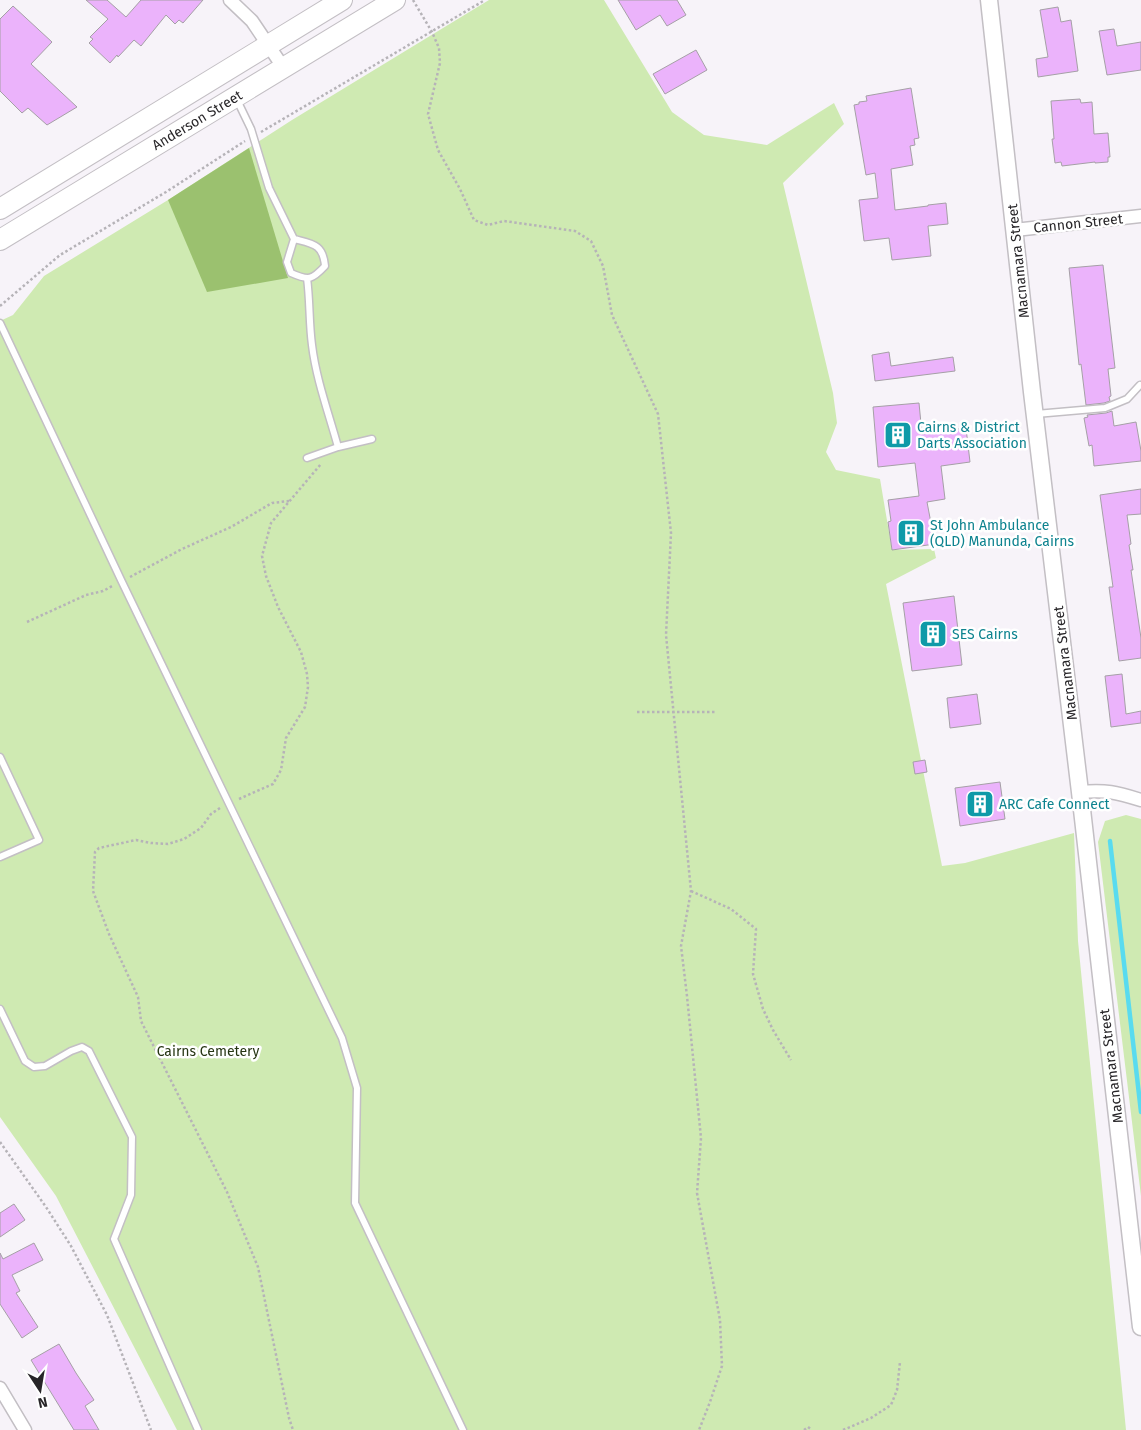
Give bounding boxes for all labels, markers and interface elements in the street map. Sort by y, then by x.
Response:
street label: Anderson Street [149,86,246,154]
street label: Macnamara Street [1004,202,1033,319]
street label: Cannon Street [1033,210,1125,237]
place label: Cairns & District Darts Association [917,419,1027,452]
building icon: Cairns & District Darts Association [883,420,913,450]
place label: St John Ambulance (QLD) Manunda, Cairns [930,517,1074,550]
building icon: St John Ambulance (QLD) Manunda, Cairns [896,518,926,548]
street label: Macnamara Street [1050,604,1081,721]
building icon: SES Cairns [918,619,948,649]
place label: SES Cairns [952,626,1018,643]
building icon: ARC Cafe Connect [965,789,995,819]
place label: ARC Cafe Connect [999,796,1111,813]
street label: Macnamara Street [1096,1007,1127,1124]
park label: Cairns Cemetery [157,1043,259,1060]
north arrow [15,1365,65,1415]
text: N [36,1393,49,1412]

